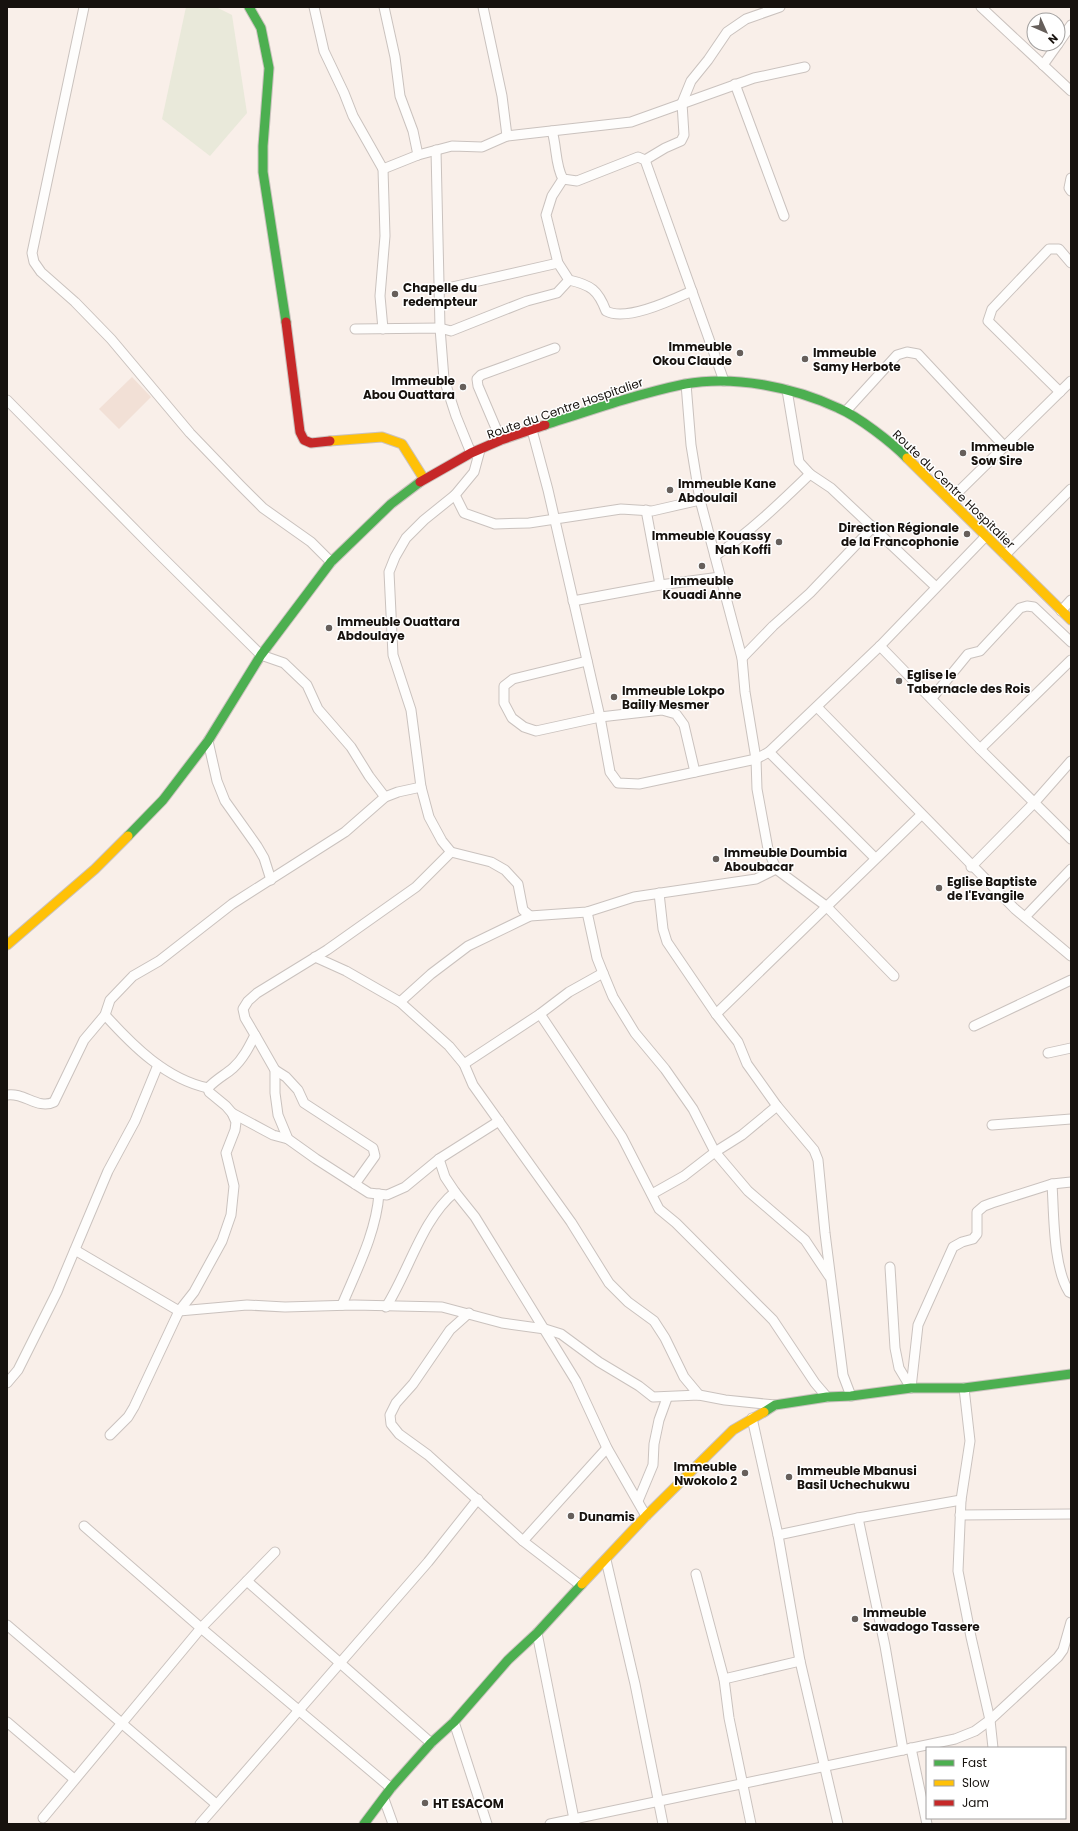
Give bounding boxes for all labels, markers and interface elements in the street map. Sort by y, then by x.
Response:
north arrow [1026,12,1066,52]
text: N [1044,30,1062,48]
place label: Chapelle du redempteur [403,279,477,310]
marker: Chapelle du redempteur [390,289,400,299]
place label: Immeuble Okou Claude [652,338,733,369]
place label: Immeuble Samy Herbote [813,344,901,375]
marker: Immeuble Okou Claude [735,348,745,358]
marker: Immeuble Samy Herbote [800,354,810,364]
place label: Immeuble Abou Ouattara [363,372,456,403]
street label: Route du Centre Hospitalier [485,373,646,443]
marker: Immeuble Abou Ouattara [458,382,468,392]
street label: Route du Centre Hospitalier [889,426,1019,552]
place label: Immeuble Sow Sire [971,438,1035,469]
marker: Immeuble Sow Sire [958,448,968,458]
place label: Immeuble Kane Abdoulail [678,475,777,506]
marker: Immeuble Kane Abdoulail [665,485,675,495]
place label: Direction Régionale de la Francophonie [839,519,960,550]
place label: Immeuble Kouassy Nah Koffi [652,527,771,558]
marker: Direction Régionale de la Francophonie [962,529,972,539]
marker: Immeuble Kouassy Nah Koffi [774,537,784,547]
marker: Immeuble Kouadi Anne [697,561,707,571]
place label: Immeuble Kouadi Anne [663,572,742,603]
place label: Immeuble Ouattara Abdoulaye [337,613,460,644]
marker: Immeuble Ouattara Abdoulaye [324,623,334,633]
place label: Eglise le Tabernacle des Rois [907,666,1031,697]
marker: Eglise le Tabernacle des Rois [894,676,904,686]
place label: Immeuble Lokpo Bailly Mesmer [622,682,725,713]
marker: Immeuble Lokpo Bailly Mesmer [609,692,619,702]
place label: Immeuble Doumbia Aboubacar [724,844,847,875]
marker: Immeuble Doumbia Aboubacar [711,854,721,864]
place label: Eglise Baptiste de l'Evangile [947,873,1038,904]
marker: Eglise Baptiste de l'Evangile [934,883,944,893]
place label: Immeuble Nwokolo 2 [673,1458,738,1489]
place label: Immeuble Mbanusi Basil Uchechukwu [797,1462,917,1493]
marker: Immeuble Nwokolo 2 [740,1468,750,1478]
marker: Immeuble Mbanusi Basil Uchechukwu [784,1472,794,1482]
place label: Dunamis [579,1508,635,1525]
marker: Dunamis [566,1511,576,1521]
place label: Immeuble Sawadogo Tassere [863,1604,980,1635]
marker: Immeuble Sawadogo Tassere [850,1614,860,1624]
legend [926,1747,1066,1819]
text: Fast [962,1754,987,1771]
text: Slow [962,1774,990,1791]
text: Jam [962,1794,989,1811]
place label: HT ESACOM [433,1795,504,1812]
marker: HT ESACOM [420,1798,430,1808]

